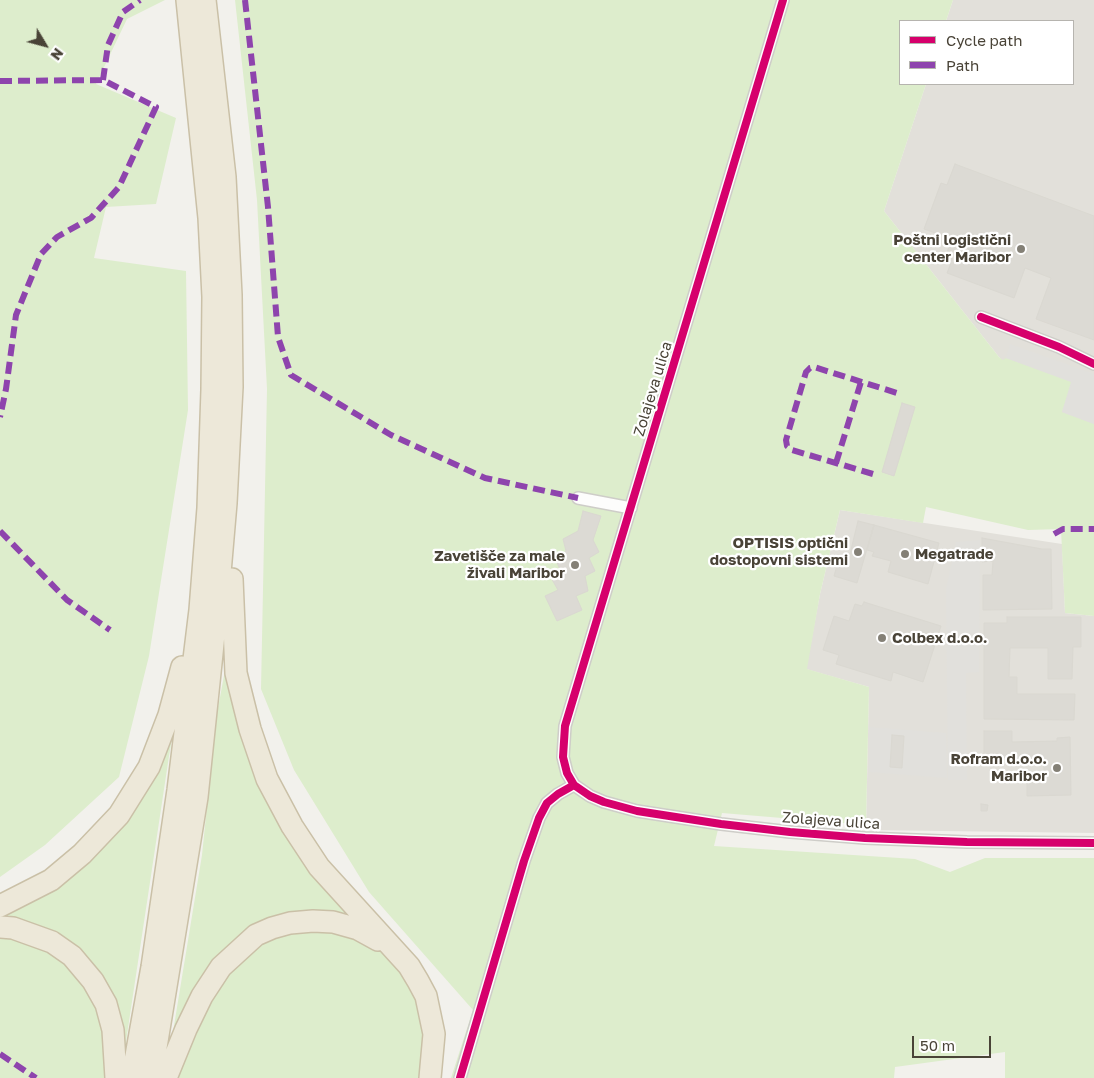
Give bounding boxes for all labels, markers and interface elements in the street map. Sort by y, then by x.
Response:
north arrow [20,20,70,70]
legend [899,20,1074,85]
text: Cycle path [946,31,1022,49]
text: N [47,45,67,64]
text: Path [946,56,979,74]
place label: Poštni logistični center Maribor [893,231,1011,266]
marker: Poštni logistični center Maribor [1015,243,1027,255]
street label: Zolajeva ulica [630,339,676,439]
place label: OPTISIS optični dostopovni sistemi [710,534,848,569]
place label: Megatrade [915,545,994,563]
marker: OPTISIS optični dostopovni sistemi [852,546,864,558]
place label: Zavetišče za male živali Maribor [434,547,565,582]
marker: Megatrade [899,548,911,560]
marker: Zavetišče za male živali Maribor [569,559,581,571]
place label: Colbex d.o.o. [892,629,988,647]
marker: Colbex d.o.o. [876,632,888,644]
place label: Rofram d.o.o. Maribor [951,750,1047,785]
marker: Rofram d.o.o. Maribor [1051,762,1063,774]
street label: Zolajeva ulica [781,809,881,833]
scale bar [914,1026,993,1058]
text: 50 m [920,1036,955,1054]

